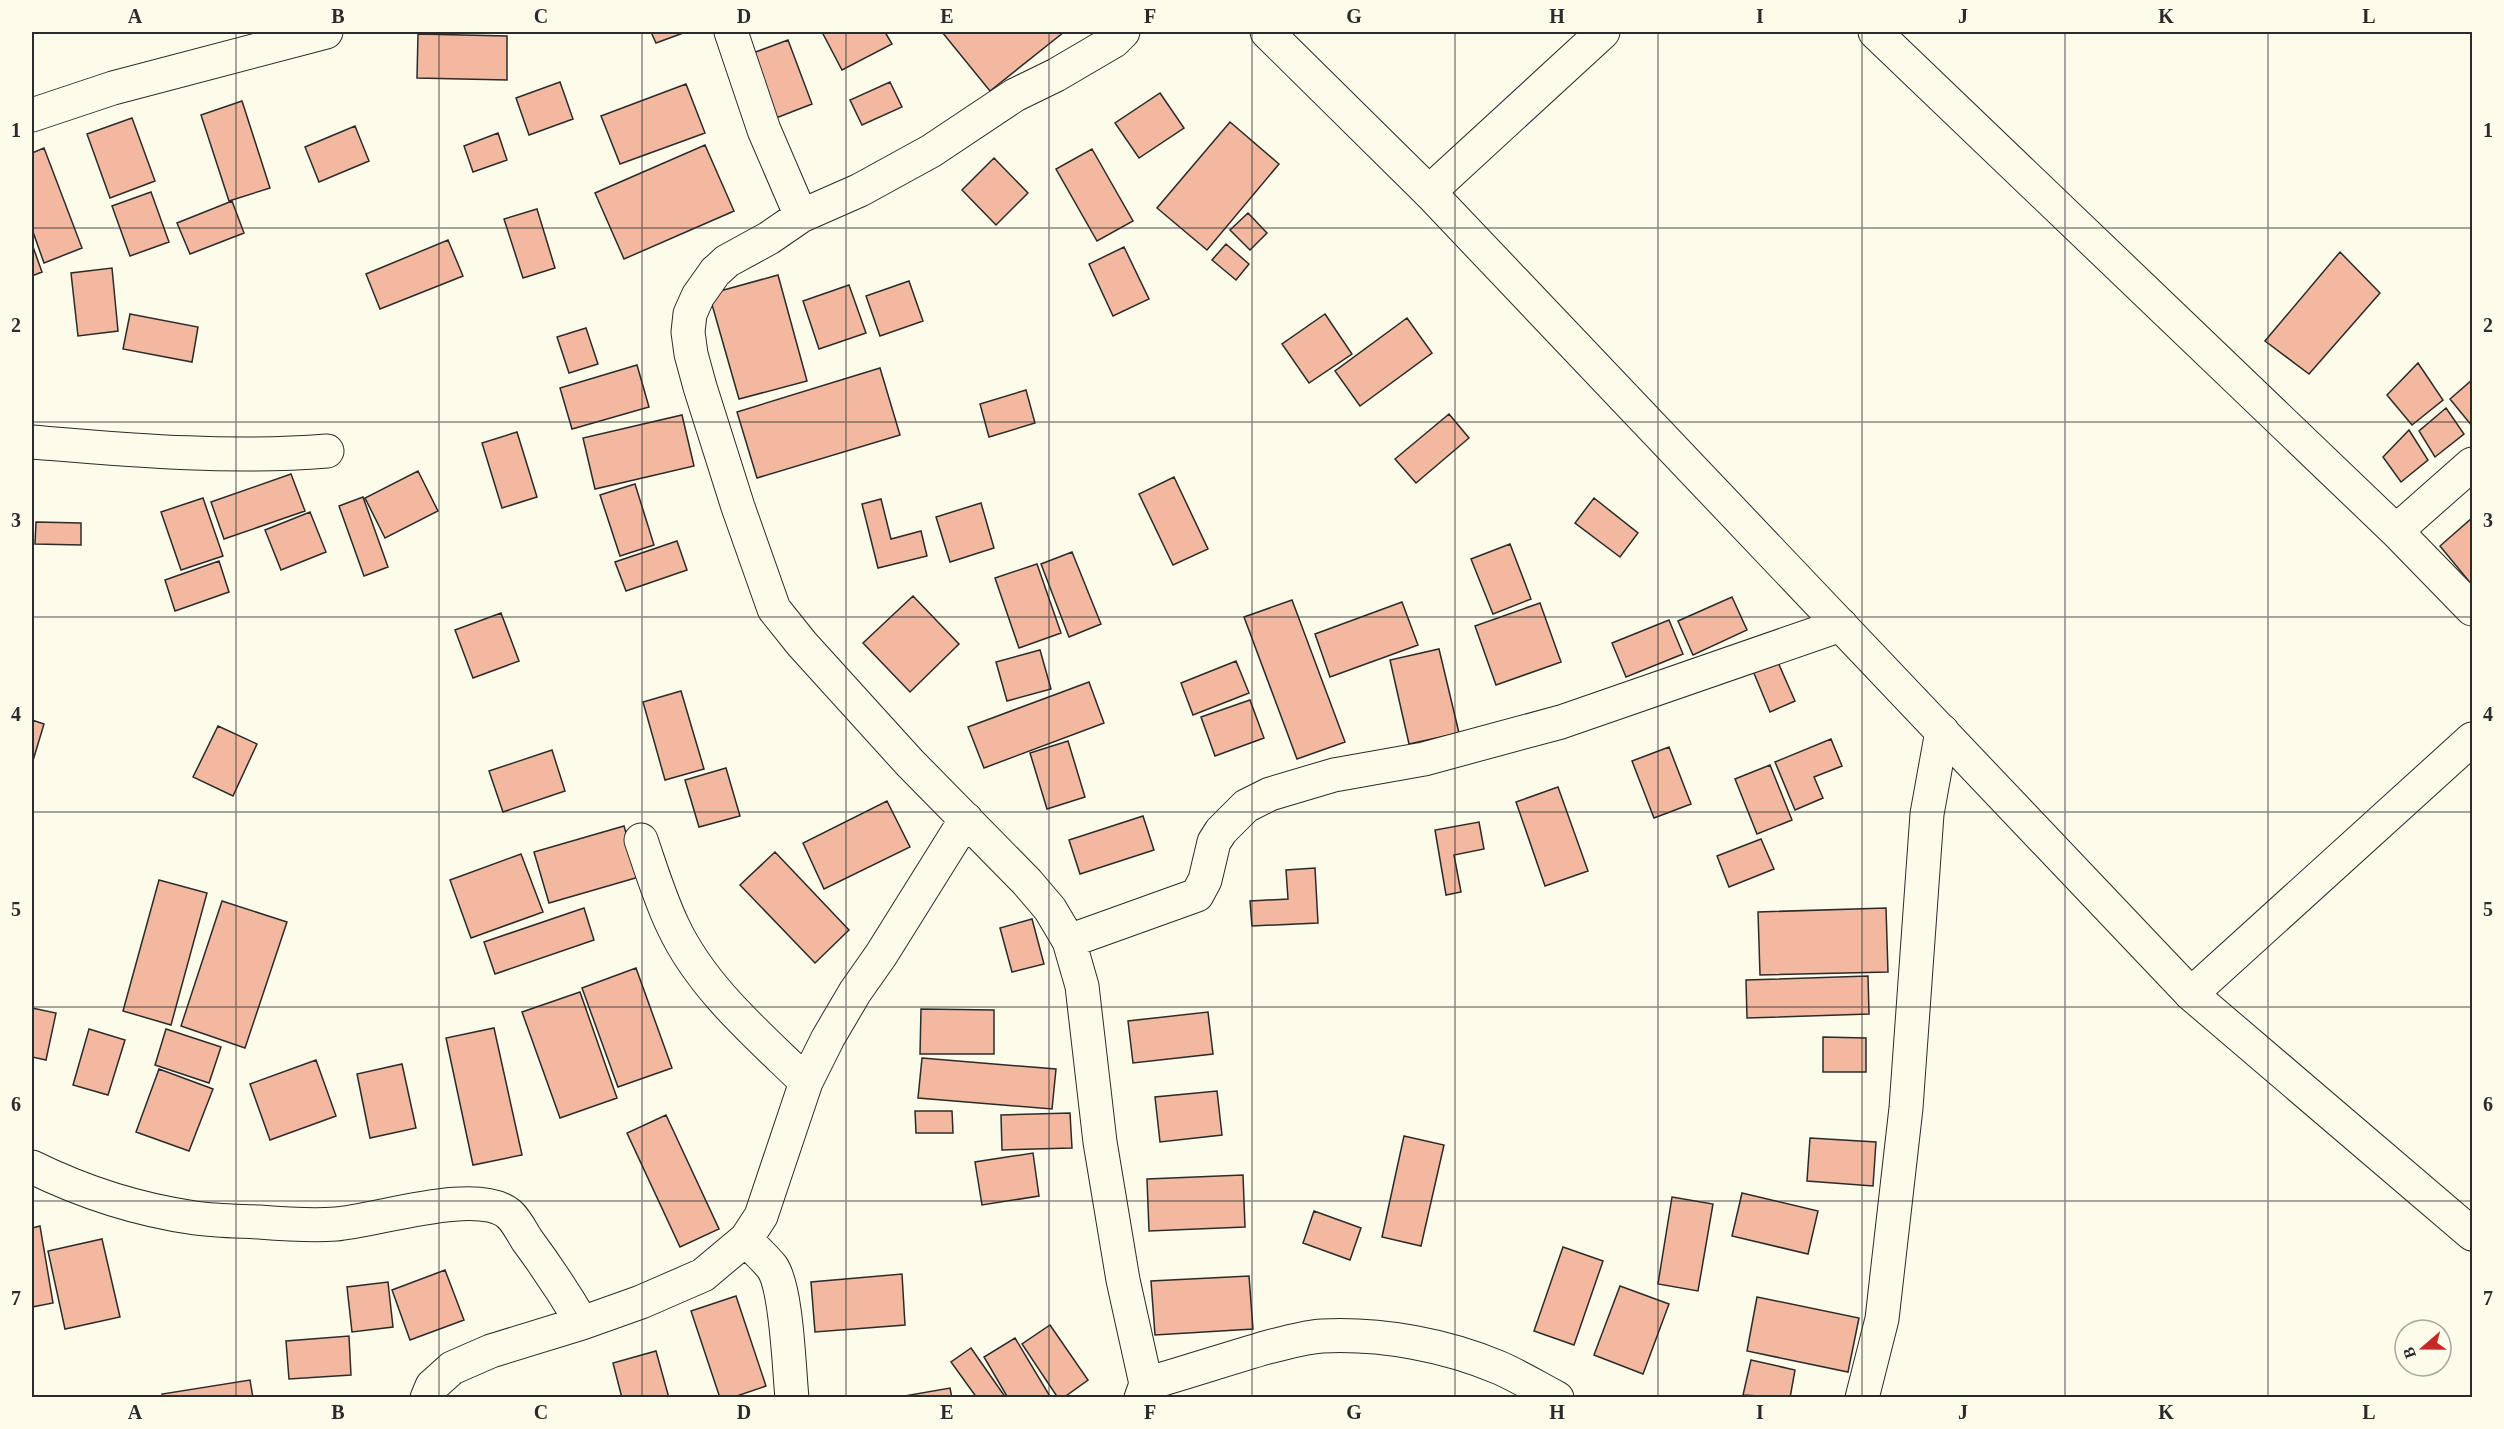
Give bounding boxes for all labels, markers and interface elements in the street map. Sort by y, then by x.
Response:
text: A [128,5,143,27]
text: B [331,5,345,27]
text: C [534,5,548,27]
text: D [737,5,751,27]
text: E [940,5,954,27]
text: F [1144,5,1156,27]
text: G [1346,5,1362,27]
text: H [1549,5,1565,27]
text: I [1756,5,1764,27]
text: J [1958,5,1968,27]
text: K [2158,5,2174,27]
text: L [2362,5,2376,27]
text: 1 [11,119,21,141]
text: 1 [2483,119,2493,141]
text: 2 [11,314,21,336]
text: 2 [2483,314,2493,336]
text: 3 [11,509,21,531]
text: 3 [2483,509,2493,531]
text: 4 [11,703,21,725]
text: 4 [2483,703,2493,725]
text: 5 [11,898,21,920]
text: 5 [2483,898,2493,920]
text: 6 [11,1093,21,1115]
text: 6 [2483,1093,2493,1115]
text: 7 [11,1287,21,1309]
text: 7 [2483,1287,2493,1309]
north arrow [2393,1318,2453,1378]
text: B [2399,1345,2419,1361]
text: A [128,1401,143,1423]
text: B [331,1401,345,1423]
text: C [534,1401,548,1423]
text: D [737,1401,751,1423]
text: E [940,1401,954,1423]
text: F [1144,1401,1156,1423]
text: G [1346,1401,1362,1423]
text: H [1549,1401,1565,1423]
text: I [1756,1401,1764,1423]
text: J [1958,1401,1968,1423]
text: K [2158,1401,2174,1423]
text: L [2362,1401,2376,1423]

